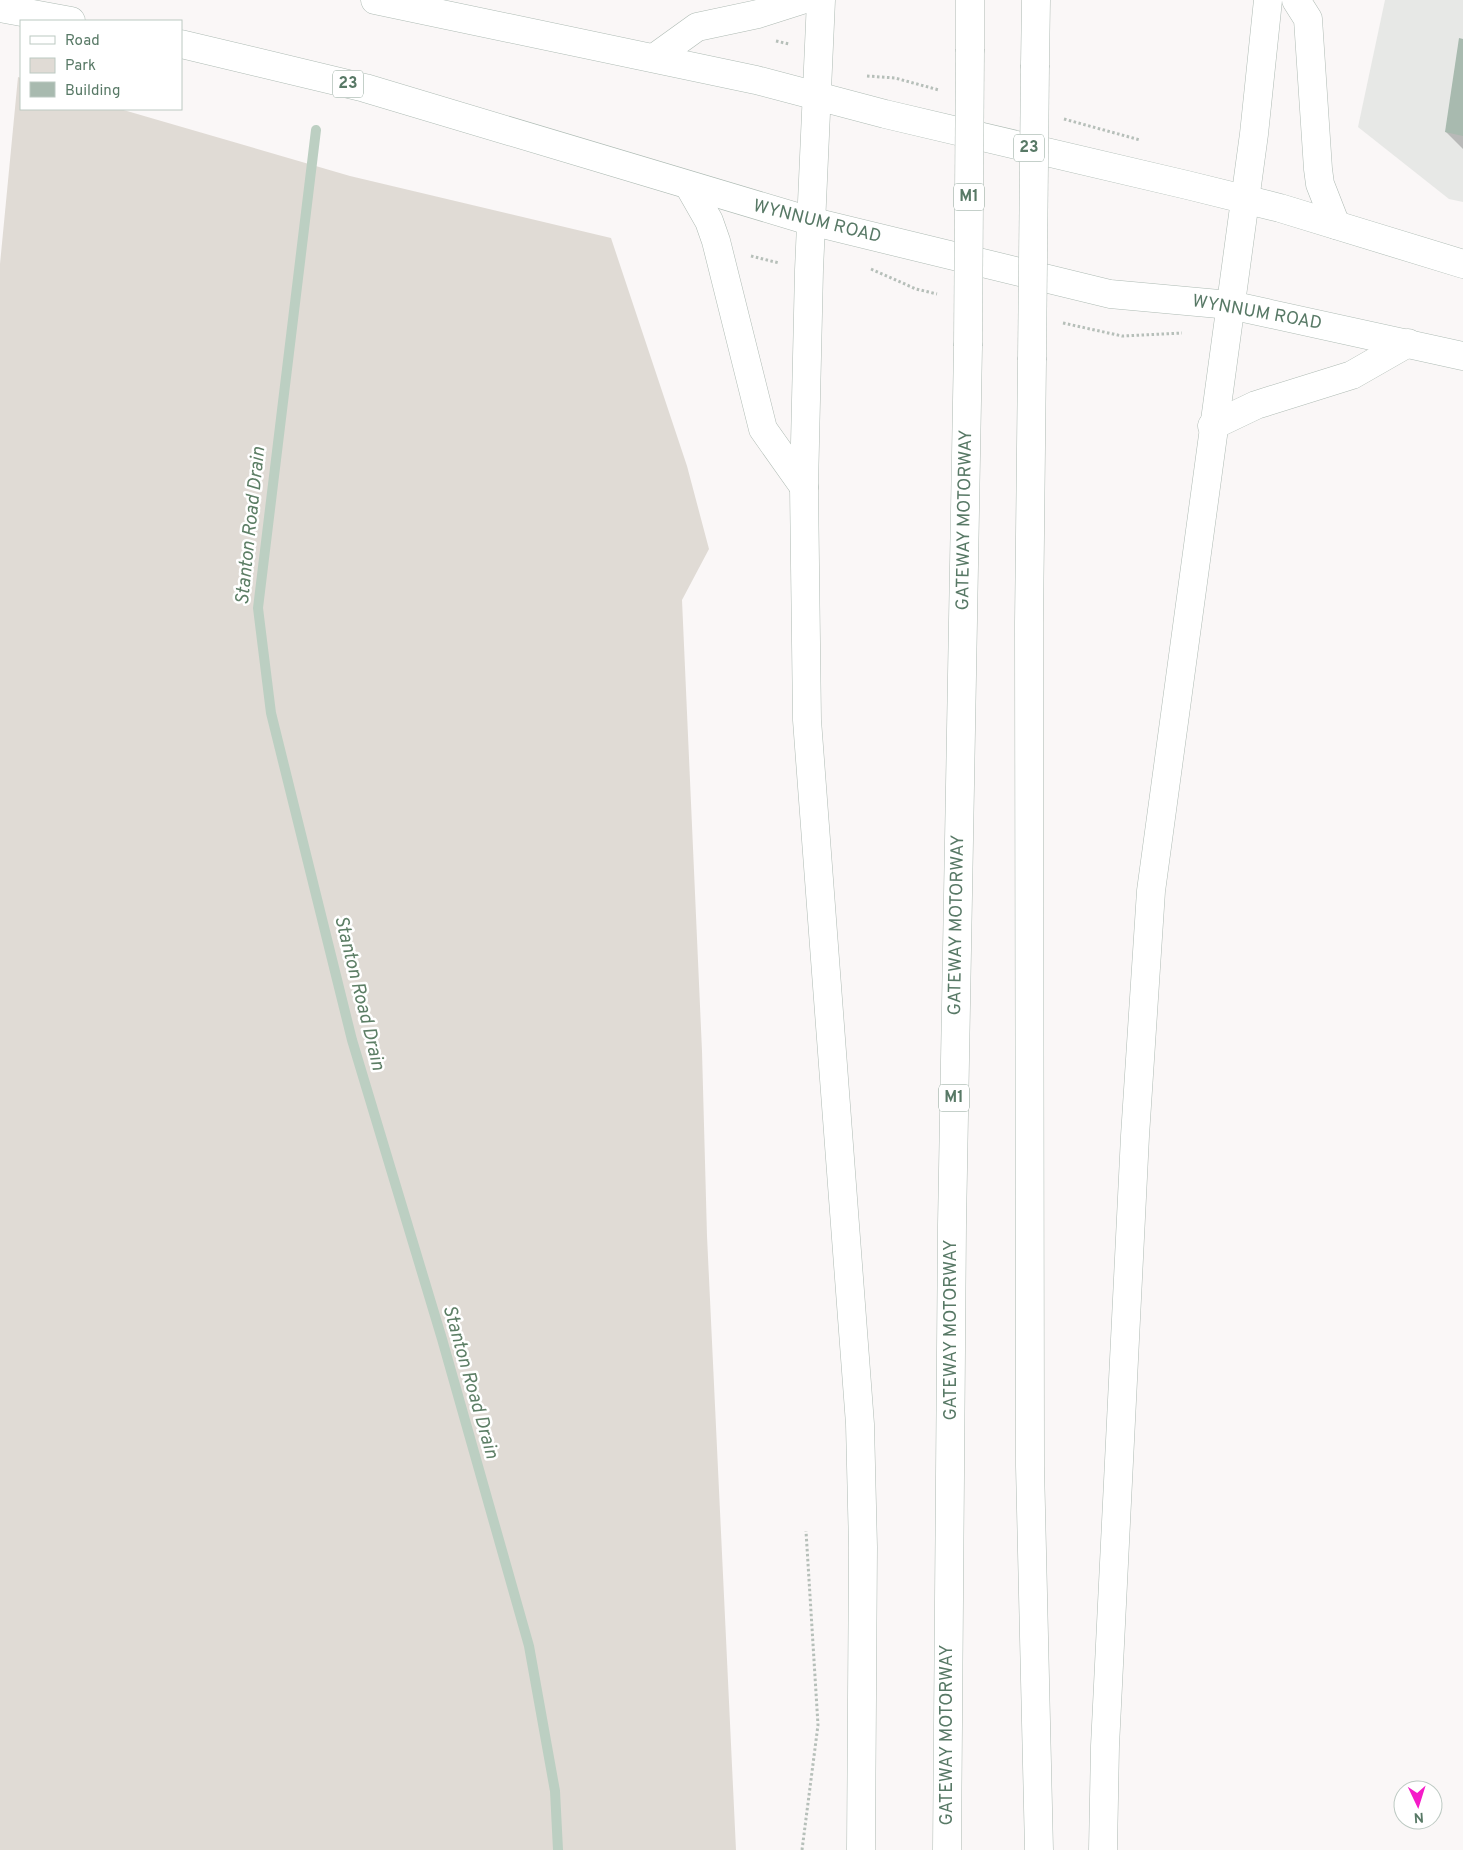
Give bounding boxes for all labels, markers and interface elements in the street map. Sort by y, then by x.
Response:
legend [20,20,182,110]
text: Road [65,32,100,51]
text: Park [65,57,96,76]
road number: 23 [333,70,363,98]
text: Building [65,82,120,101]
road number: 23 [1014,134,1044,162]
road number: M1 [954,183,984,210]
street label: WYNNUM ROAD [751,195,883,249]
street label: WYNNUM ROAD [1190,290,1324,336]
street label: GATEWAY MOTORWAY [952,429,978,611]
water label: Stanton Road Drain [231,445,271,606]
street label: GATEWAY MOTORWAY [944,834,970,1016]
water label: Stanton Road Drain [328,913,390,1074]
road number: M1 [939,1084,969,1112]
street label: GATEWAY MOTORWAY [940,1240,963,1420]
water label: Stanton Road Drain [437,1302,504,1462]
street label: GATEWAY MOTORWAY [936,1645,959,1825]
north arrow [1393,1780,1443,1830]
text: N [1413,1808,1424,1825]

